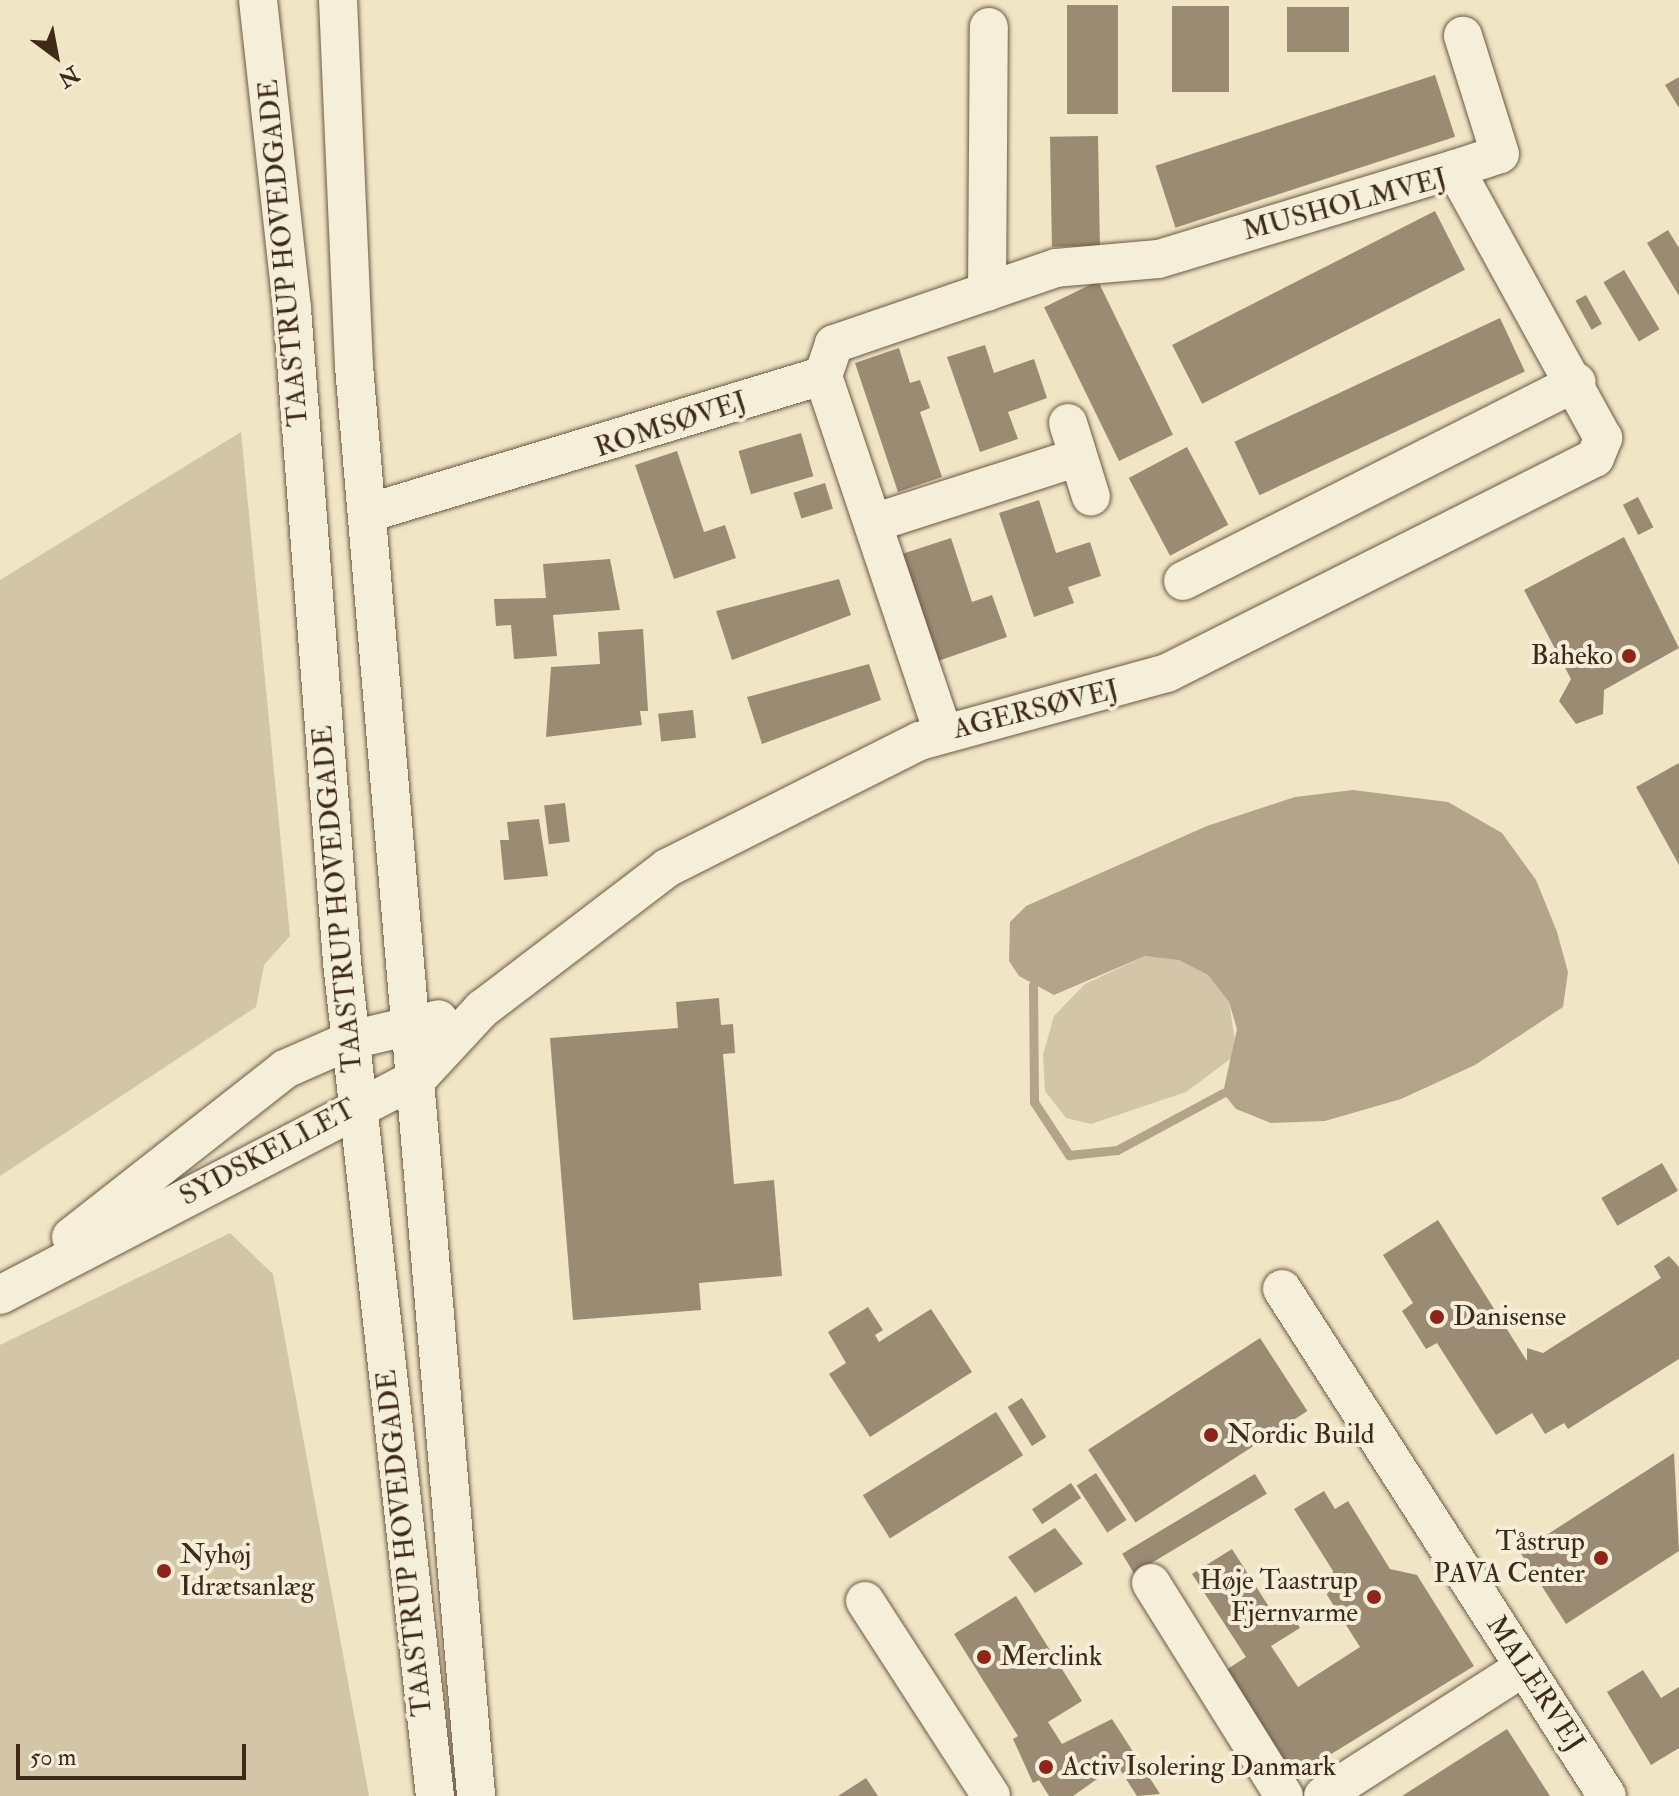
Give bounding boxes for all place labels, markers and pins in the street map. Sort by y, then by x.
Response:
place label: Baheko [1530,639,1613,673]
marker: Baheko [1620,647,1638,665]
place label: Danisense [1453,1300,1566,1334]
marker: Danisense [1428,1308,1446,1326]
place label: Nordic Build [1227,1418,1375,1452]
marker: Nordic Build [1202,1426,1220,1444]
place label: Tåstrup PAVA Center [1434,1525,1585,1591]
place label: Nyhøj Idrætsanlæg [180,1538,315,1604]
marker: Tåstrup PAVA Center [1592,1549,1610,1567]
marker: Nyhøj Idrætsanlæg [155,1562,173,1580]
place label: Høje Taastrup Fjernvarme [1199,1564,1358,1630]
marker: Høje Taastrup Fjernvarme [1365,1588,1383,1606]
place label: Merclink [1000,1640,1102,1674]
marker: Merclink [975,1648,993,1666]
place label: Activ Isolering Danmark [1062,1750,1336,1784]
marker: Activ Isolering Danmark [1037,1758,1055,1776]

